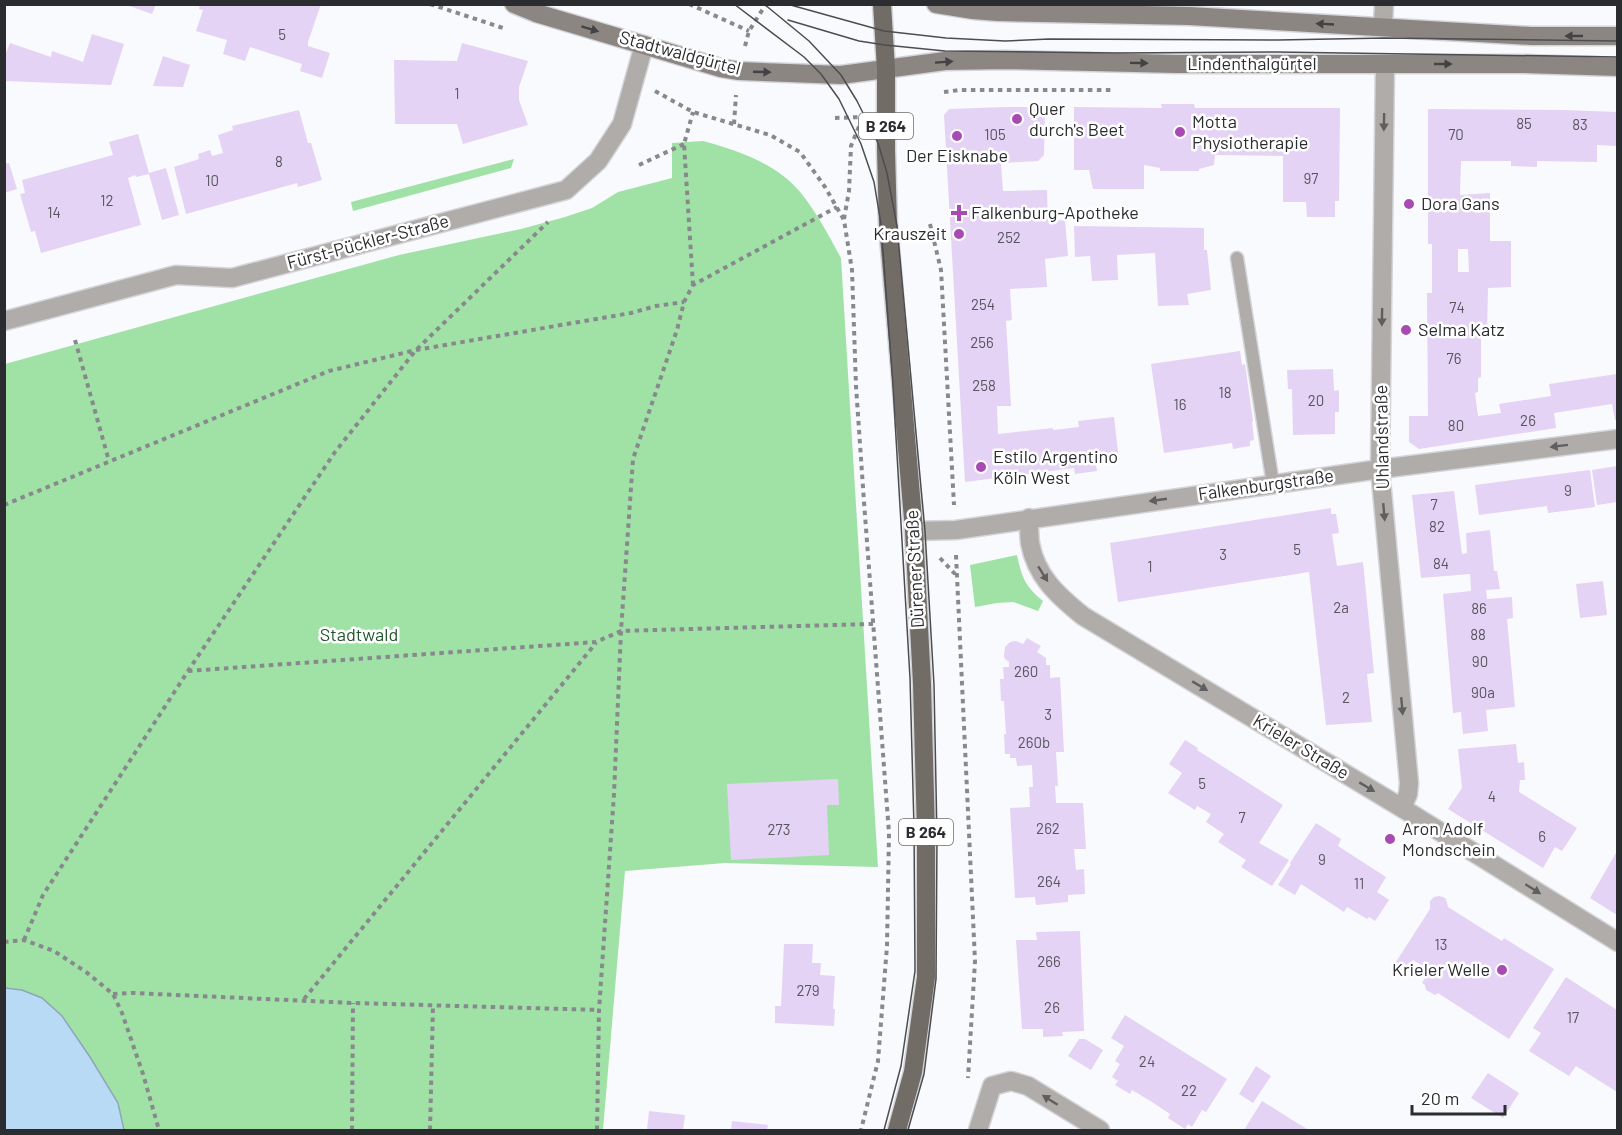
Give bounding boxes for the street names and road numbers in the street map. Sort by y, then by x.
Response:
street label: Stadtwaldgürtel [617,25,743,79]
street label: Lindenthalgürtel [1187,52,1317,74]
road number: B 264 [859,113,913,139]
street label: Fürst-Pückler-Straße [284,209,451,273]
street label: Uhlandstraße [1369,385,1393,490]
street label: Falkenburgstraße [1197,464,1335,504]
street label: Dürener Straße [900,509,928,629]
street label: Krieler Straße [1250,709,1353,783]
road number: B 264 [899,819,953,845]

